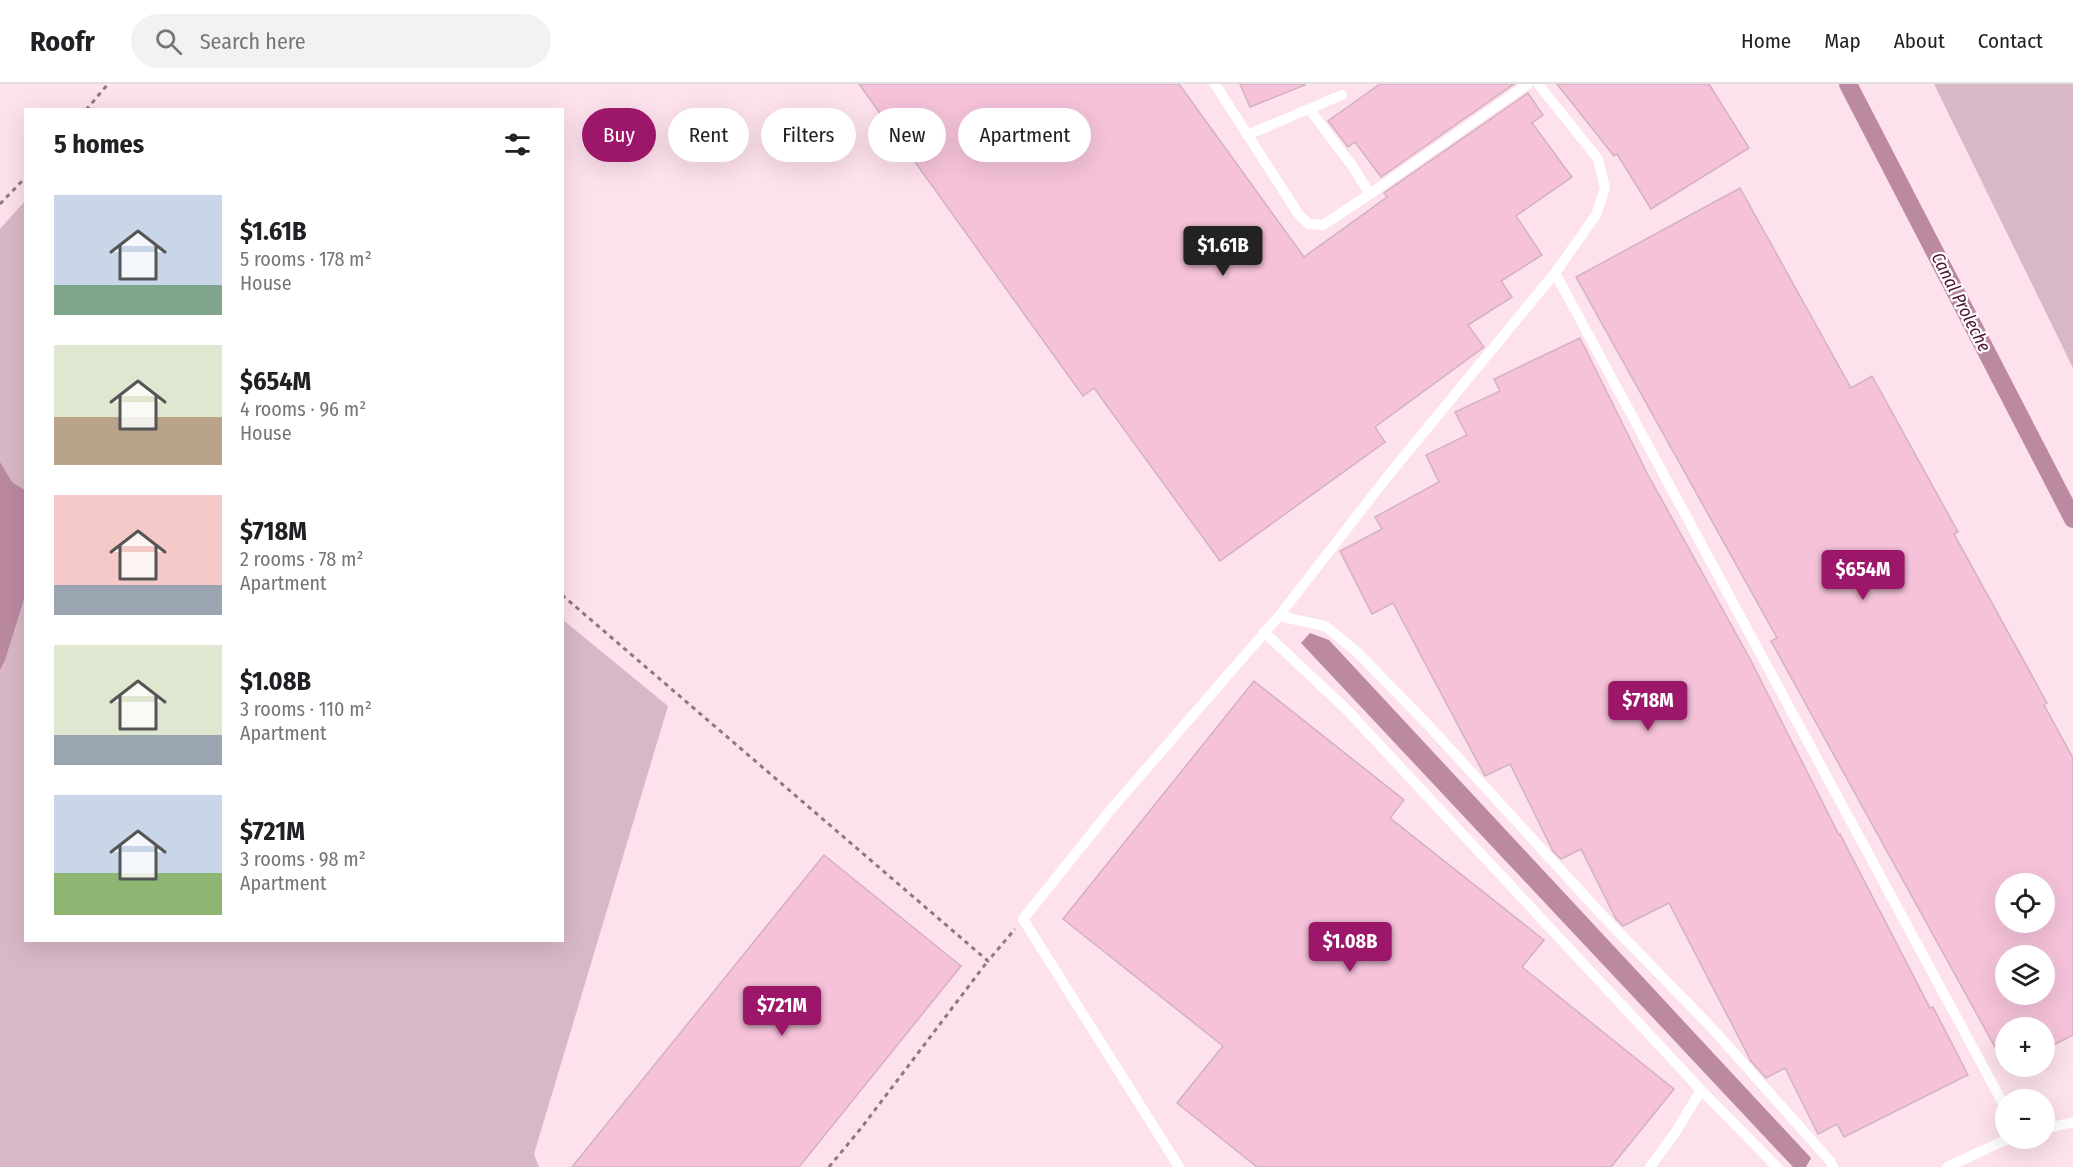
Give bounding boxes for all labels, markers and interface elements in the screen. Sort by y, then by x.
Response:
search box [131,14,551,68]
text: Roofr [30,25,95,58]
icon: search [152,25,185,58]
text: Search here [200,28,306,55]
text: Home [1741,28,1791,54]
text: Map [1824,28,1861,54]
text: About [1894,28,1945,54]
text: Contact [1978,28,2043,54]
chip: Buy [582,108,656,162]
chip: Rent [668,108,749,162]
chip: Filters [761,108,856,162]
chip: New [868,108,946,162]
chip: Apartment [958,108,1091,162]
icon: filters [501,128,534,161]
text: 5 homes [54,129,144,160]
text: $1.61B [240,216,307,247]
icon: home [102,219,174,291]
pin: $1.61B [1174,226,1272,277]
text: $1.61B [1197,233,1249,257]
text: 5 rooms · 178 m² [240,247,372,271]
water label: Canal Proleche [1927,249,1996,356]
text: House [240,271,292,295]
text: $654M [240,366,311,397]
icon: home [102,369,174,441]
text: 4 rooms · 96 m² [240,397,366,421]
text: House [240,421,292,445]
text: $718M [240,516,307,547]
icon: home [102,519,174,591]
text: 2 rooms · 78 m² [240,547,363,571]
pin: $654M [1821,550,1905,601]
text: $654M [1836,557,1890,581]
text: Apartment [240,571,327,595]
text: $1.08B [240,666,311,697]
icon: home [102,669,174,741]
pin: $718M [1606,681,1690,732]
text: $718M [1622,688,1674,712]
text: 3 rooms · 110 m² [240,697,372,721]
text: Apartment [240,721,327,745]
text: $721M [240,816,305,847]
icon: home [102,819,174,891]
text: 3 rooms · 98 m² [240,847,366,871]
text: Apartment [240,871,327,895]
map controls [1995,873,2055,1149]
button: locate [1995,873,2055,933]
pin: $1.08B [1301,922,1399,973]
text: $1.08B [1323,929,1377,953]
button: layers [1995,945,2055,1005]
pin: $721M [740,986,824,1037]
text: $721M [757,993,807,1017]
button: + [1995,1017,2055,1077]
button: − [1995,1089,2055,1149]

